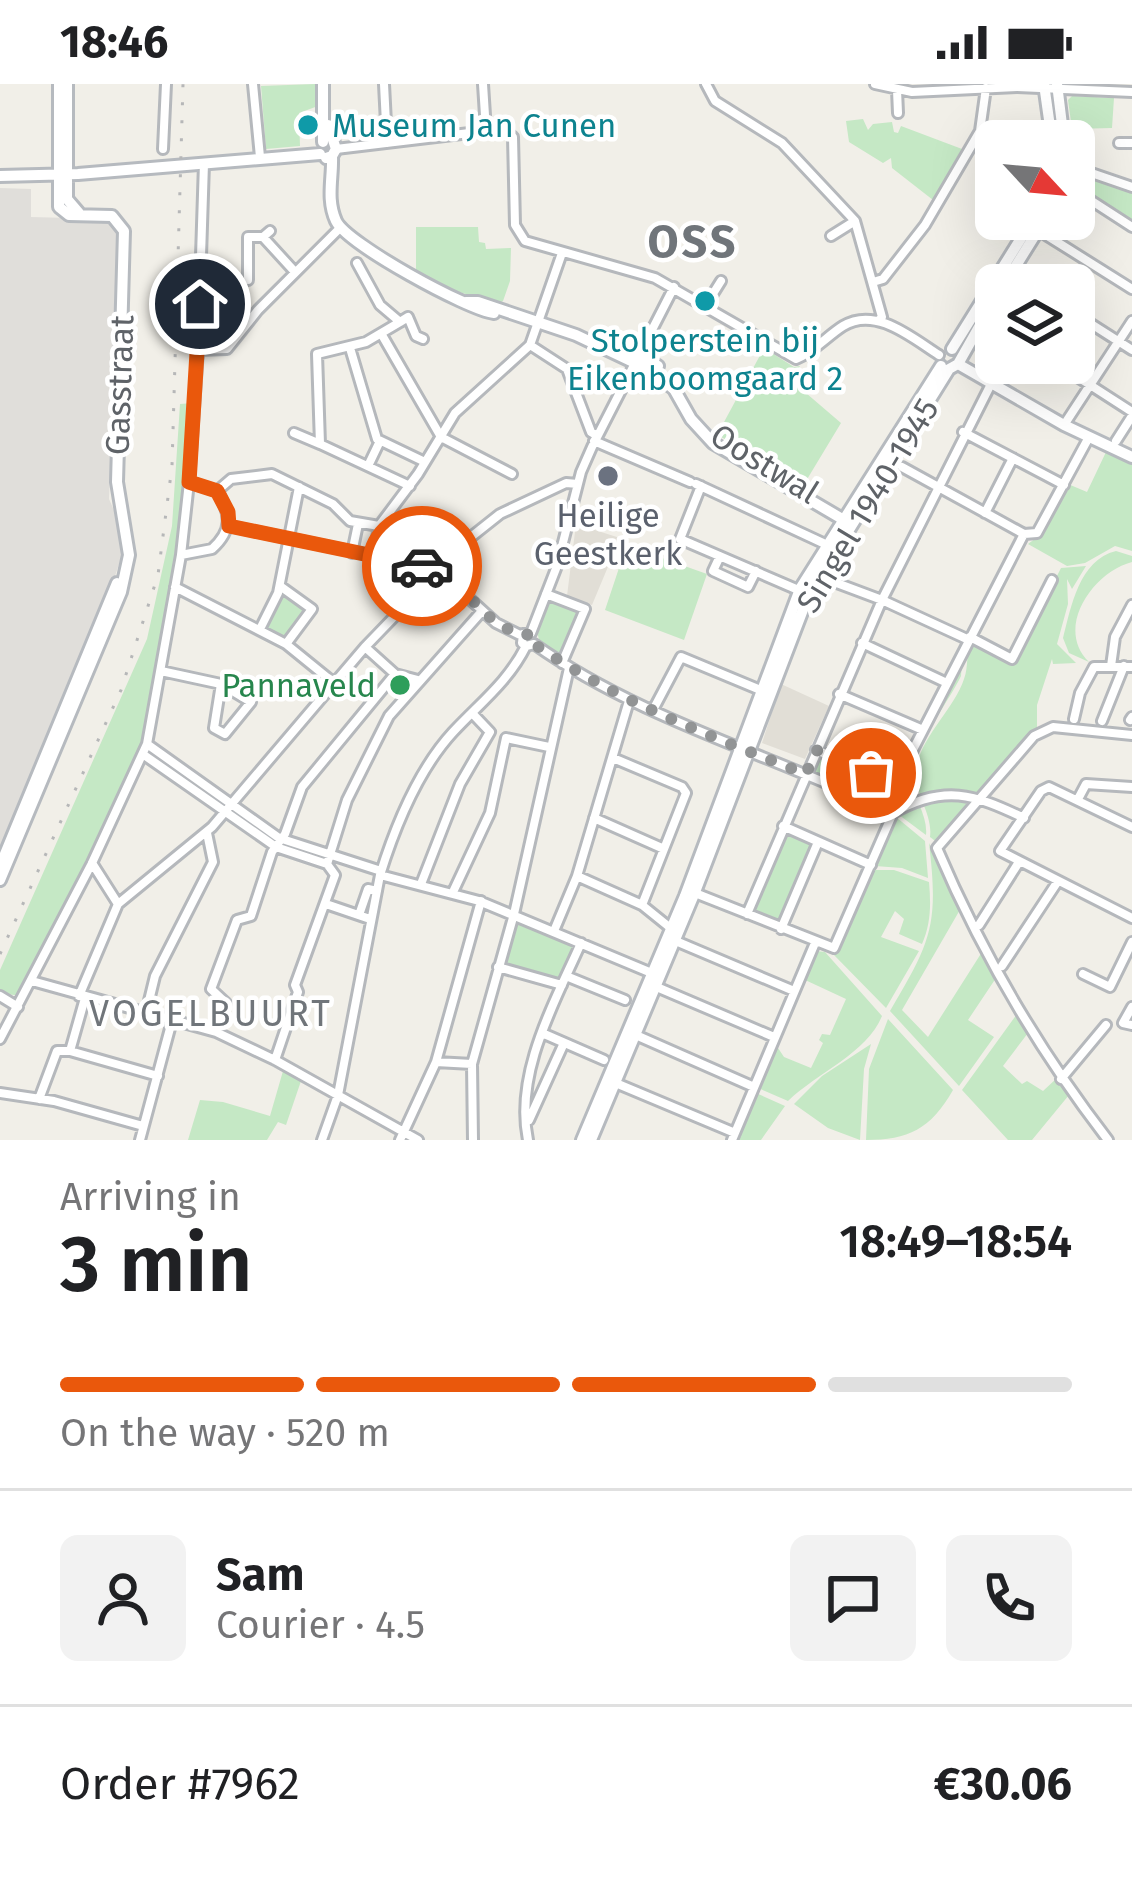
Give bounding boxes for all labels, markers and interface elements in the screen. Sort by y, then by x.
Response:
text: 18:46 [60,15,168,69]
place label: Museum Jan Cunen [332,106,616,146]
marker: Museum Jan Cunen [295,112,321,138]
north arrow [975,120,1095,240]
map controls [975,120,1095,384]
district label: OSS [647,215,739,269]
pin [149,253,251,355]
button: layers [975,264,1095,384]
icon: home [167,271,233,337]
marker: Stolperstein bij Eikenboomgaard 2 [692,288,718,314]
street label: Gasstraat [98,314,142,456]
place label: Stolperstein bij Eikenboomgaard 2 [567,321,843,399]
street label: Singel 1940-1945 [788,391,948,620]
street label: Oostwal [703,415,826,513]
marker: Heilige Geestkerk [595,463,621,489]
place label: Heilige Geestkerk [534,496,682,574]
courier [362,506,482,626]
icon: car [389,533,455,599]
place label: Pannaveld [221,666,376,706]
marker: Pannaveld [387,672,413,698]
pin [820,722,922,824]
icon: bag [838,740,904,806]
district label: VOGELBUURT [89,992,333,1036]
text: Arriving in [60,1174,241,1220]
text: 18:49–18:54 [840,1215,1072,1269]
text: 3 min [60,1218,253,1312]
text: On the way · 520 m [60,1410,390,1456]
button: person [60,1535,186,1661]
button: chat [790,1535,916,1661]
button: phone [946,1535,1072,1661]
text: Sam [216,1548,304,1602]
text: Courier · 4.5 [216,1602,425,1648]
text: Order #7962 [60,1757,300,1811]
text: €30.06 [934,1757,1072,1811]

